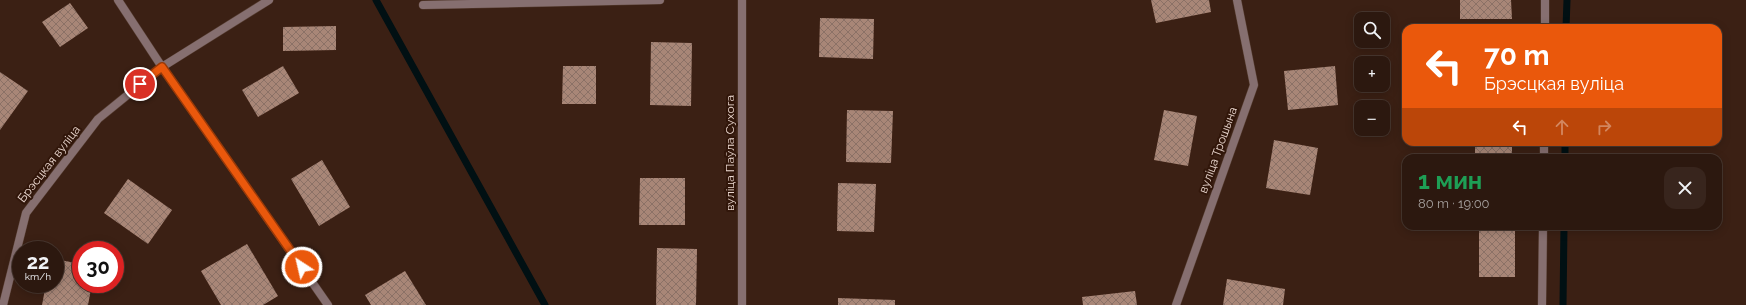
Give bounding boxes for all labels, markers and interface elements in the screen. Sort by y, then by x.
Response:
map controls [1354,12,1390,136]
button: search [1354,12,1390,48]
text: 70 m [1484,39,1550,72]
icon: left [1418,40,1470,92]
button: + [1354,56,1390,92]
pin [123,67,157,101]
icon: arrive [129,73,151,95]
text: Брэсцкая вуліца [1484,73,1624,94]
street label: вуліца Паўла Сухога [723,95,737,211]
button: − [1354,100,1390,136]
street label: вуліца Трошына [1196,105,1240,195]
icon: left [1509,116,1531,138]
icon: ahead [1551,116,1573,138]
icon: right [1593,116,1615,138]
street label: Брэсцкая вуліца [15,123,83,205]
text: 1 мин [1418,166,1482,195]
button: close [1664,167,1706,209]
text: 80 m · 19:00 [1418,196,1490,211]
speed limit sign: 30 [72,241,124,293]
position arrow [281,246,323,288]
text: 22 [27,250,49,274]
text: km/h [25,271,51,282]

